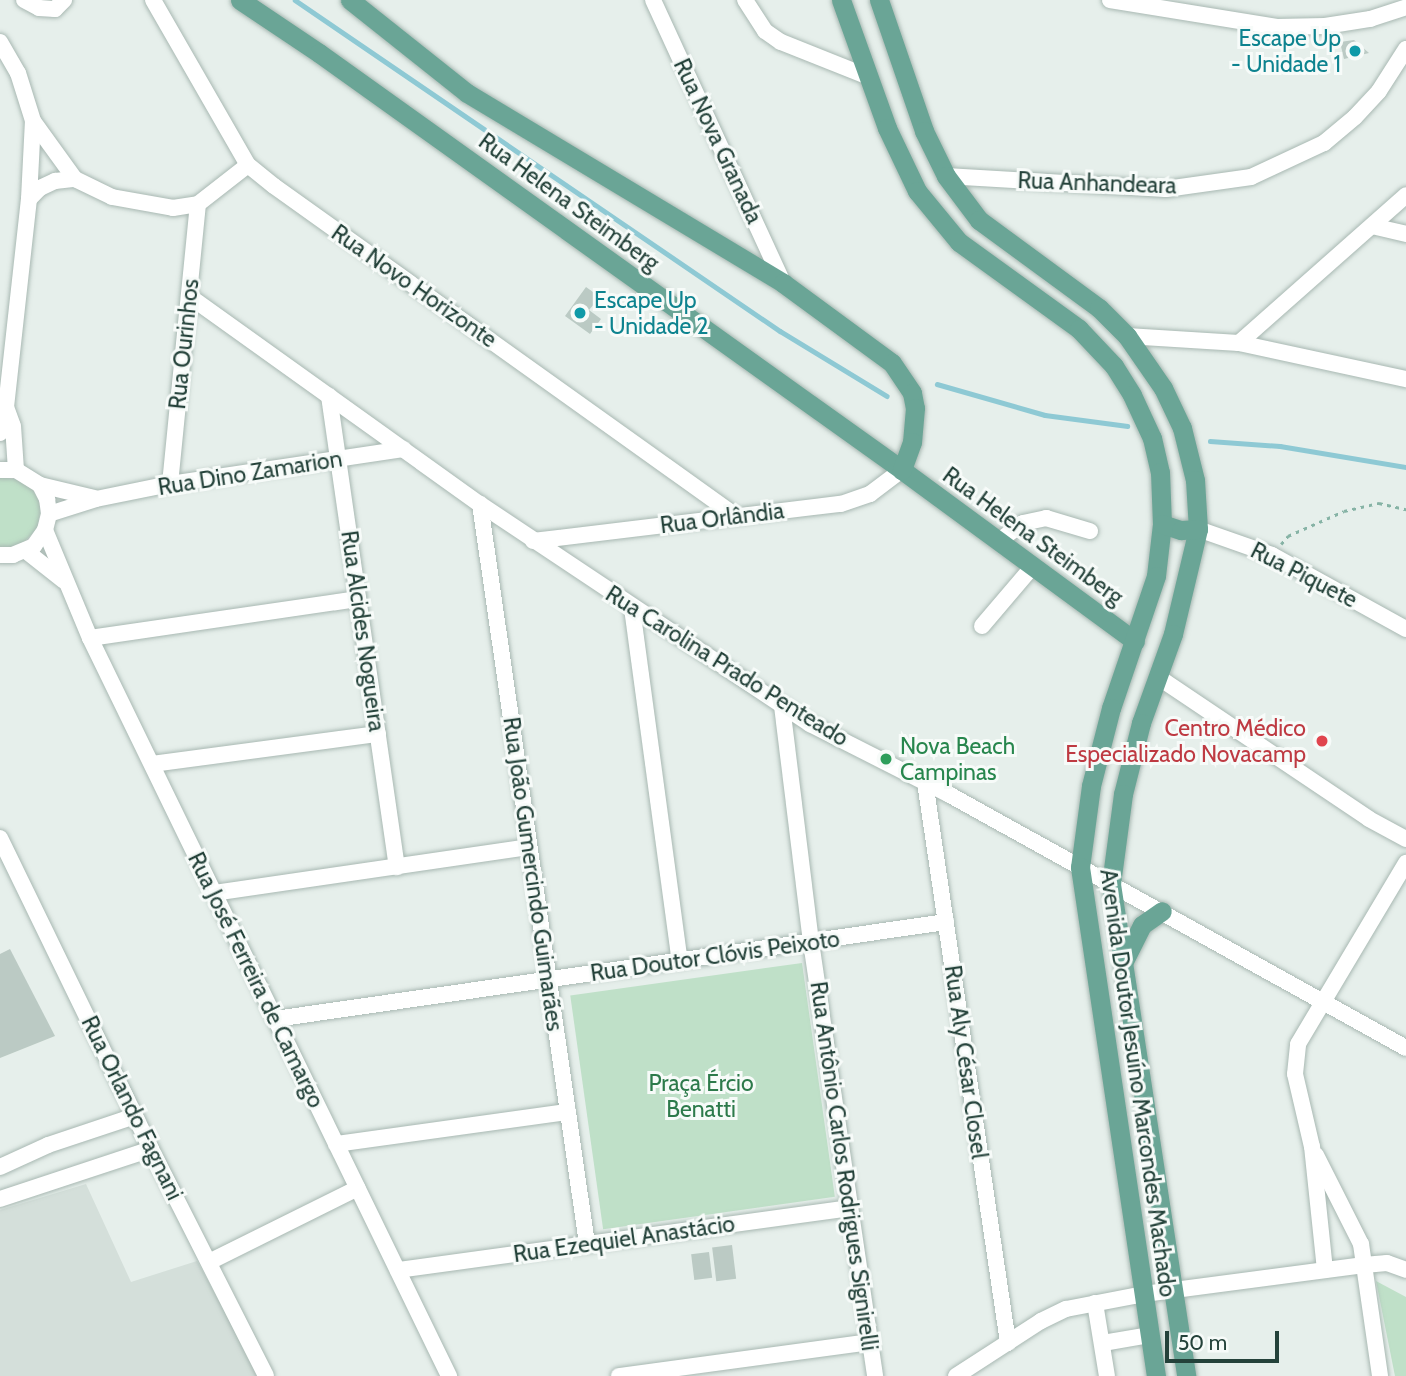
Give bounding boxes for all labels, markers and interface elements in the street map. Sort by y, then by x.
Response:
place label: Escape Up - Unidade 1 [1231,24,1341,78]
marker: Escape Up - Unidade 1 [1347,43,1363,59]
street label: Rua Nova Granada [668,54,768,228]
street label: Rua Helena Steimberg [473,127,665,277]
street label: Rua Anhandeara [1017,166,1177,200]
street label: Rua Novo Horizonte [326,219,502,353]
street label: Rua Ourinhos [163,277,205,411]
place label: Escape Up - Unidade 2 [594,286,709,340]
marker: Escape Up - Unidade 2 [572,305,588,321]
street label: Rua Dino Zamarion [156,445,344,501]
street label: Rua Helena Steimberg [937,461,1129,611]
street label: Rua Orlândia [658,497,786,539]
street label: Rua Alcides Nogueira [335,529,391,733]
street label: Rua Piquete [1246,536,1362,614]
street label: Rua Carolina Prado Penteado [601,580,853,752]
place label: Centro Médico Especializado Novacamp [1065,714,1306,768]
street label: Rua João Gumercindo Guimarães [497,715,569,1033]
marker: Centro Médico Especializado Novacamp [1312,731,1332,751]
place label: Nova Beach Campinas [900,732,1015,786]
marker: Nova Beach Campinas [878,751,894,767]
street label: Rua José Ferreira de Camargo [182,848,330,1112]
street label: Avenida Doutor Jesuíno Marcondes Machado [1094,867,1182,1299]
street label: Rua Doutor Clóvis Peixoto [589,925,841,987]
street label: Rua Aly César Closel [939,963,993,1161]
street label: Rua Antônio Carlos Rodrigues Signirelli [804,980,884,1352]
street label: Rua Orlando Fagnani [75,1011,189,1205]
park label: Praça Ércio Benatti [648,1069,754,1123]
street label: Rua Ezequiel Anastácio [511,1210,737,1268]
scale bar [1168,1316,1282,1360]
text: 50 m [1178,1330,1227,1355]

